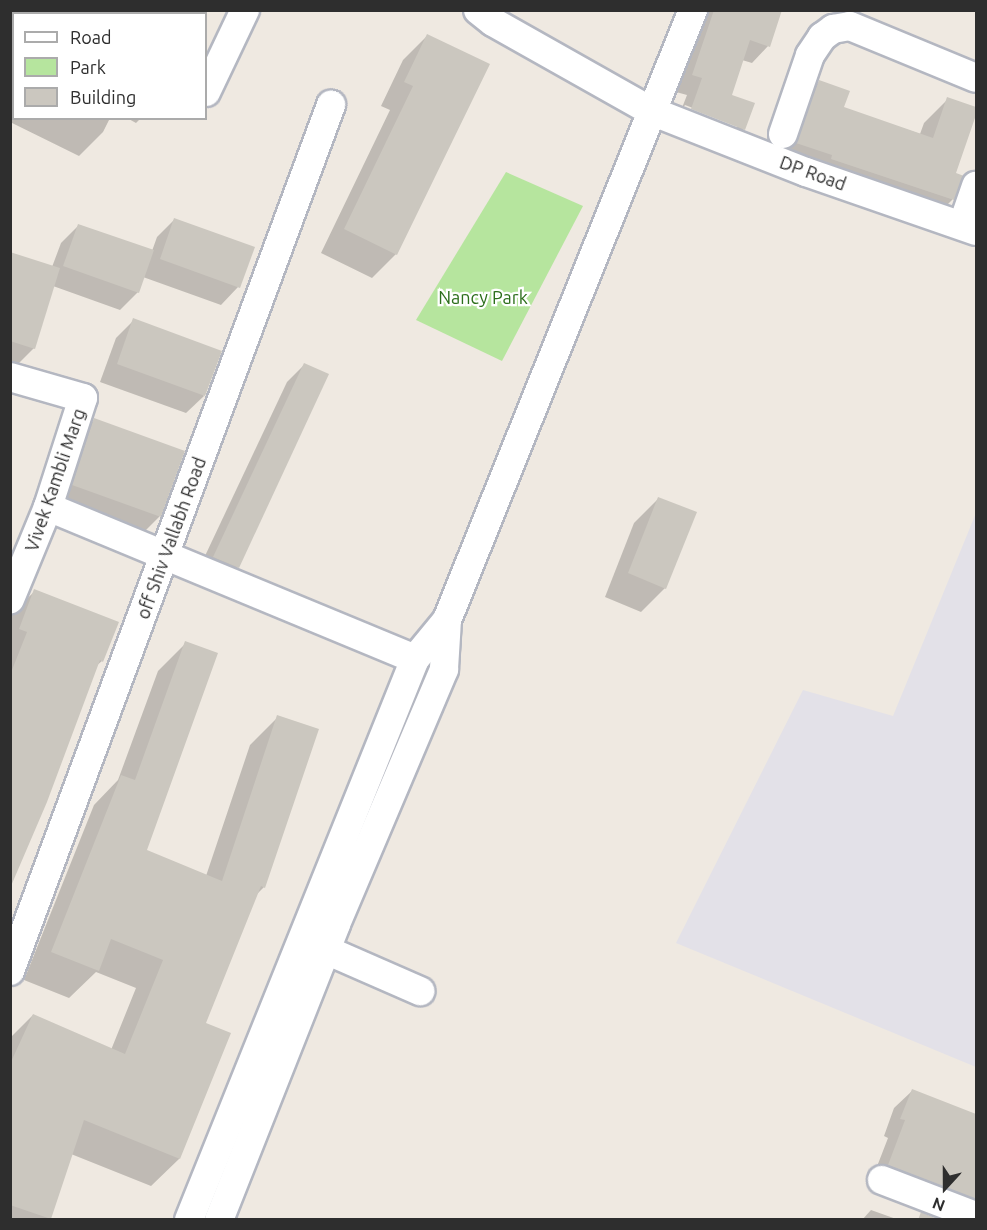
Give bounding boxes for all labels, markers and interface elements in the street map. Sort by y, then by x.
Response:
legend [12,12,207,120]
text: Road [70,27,112,47]
text: Park [70,57,106,77]
text: Building [70,87,136,107]
street label: DP Road [777,151,849,195]
park label: Nancy Park [438,286,528,308]
street label: Vivek Kambli Marg [20,406,90,554]
street label: off Shiv Vallabh Road [132,454,210,622]
north arrow [915,1158,975,1218]
text: N [930,1194,947,1215]

